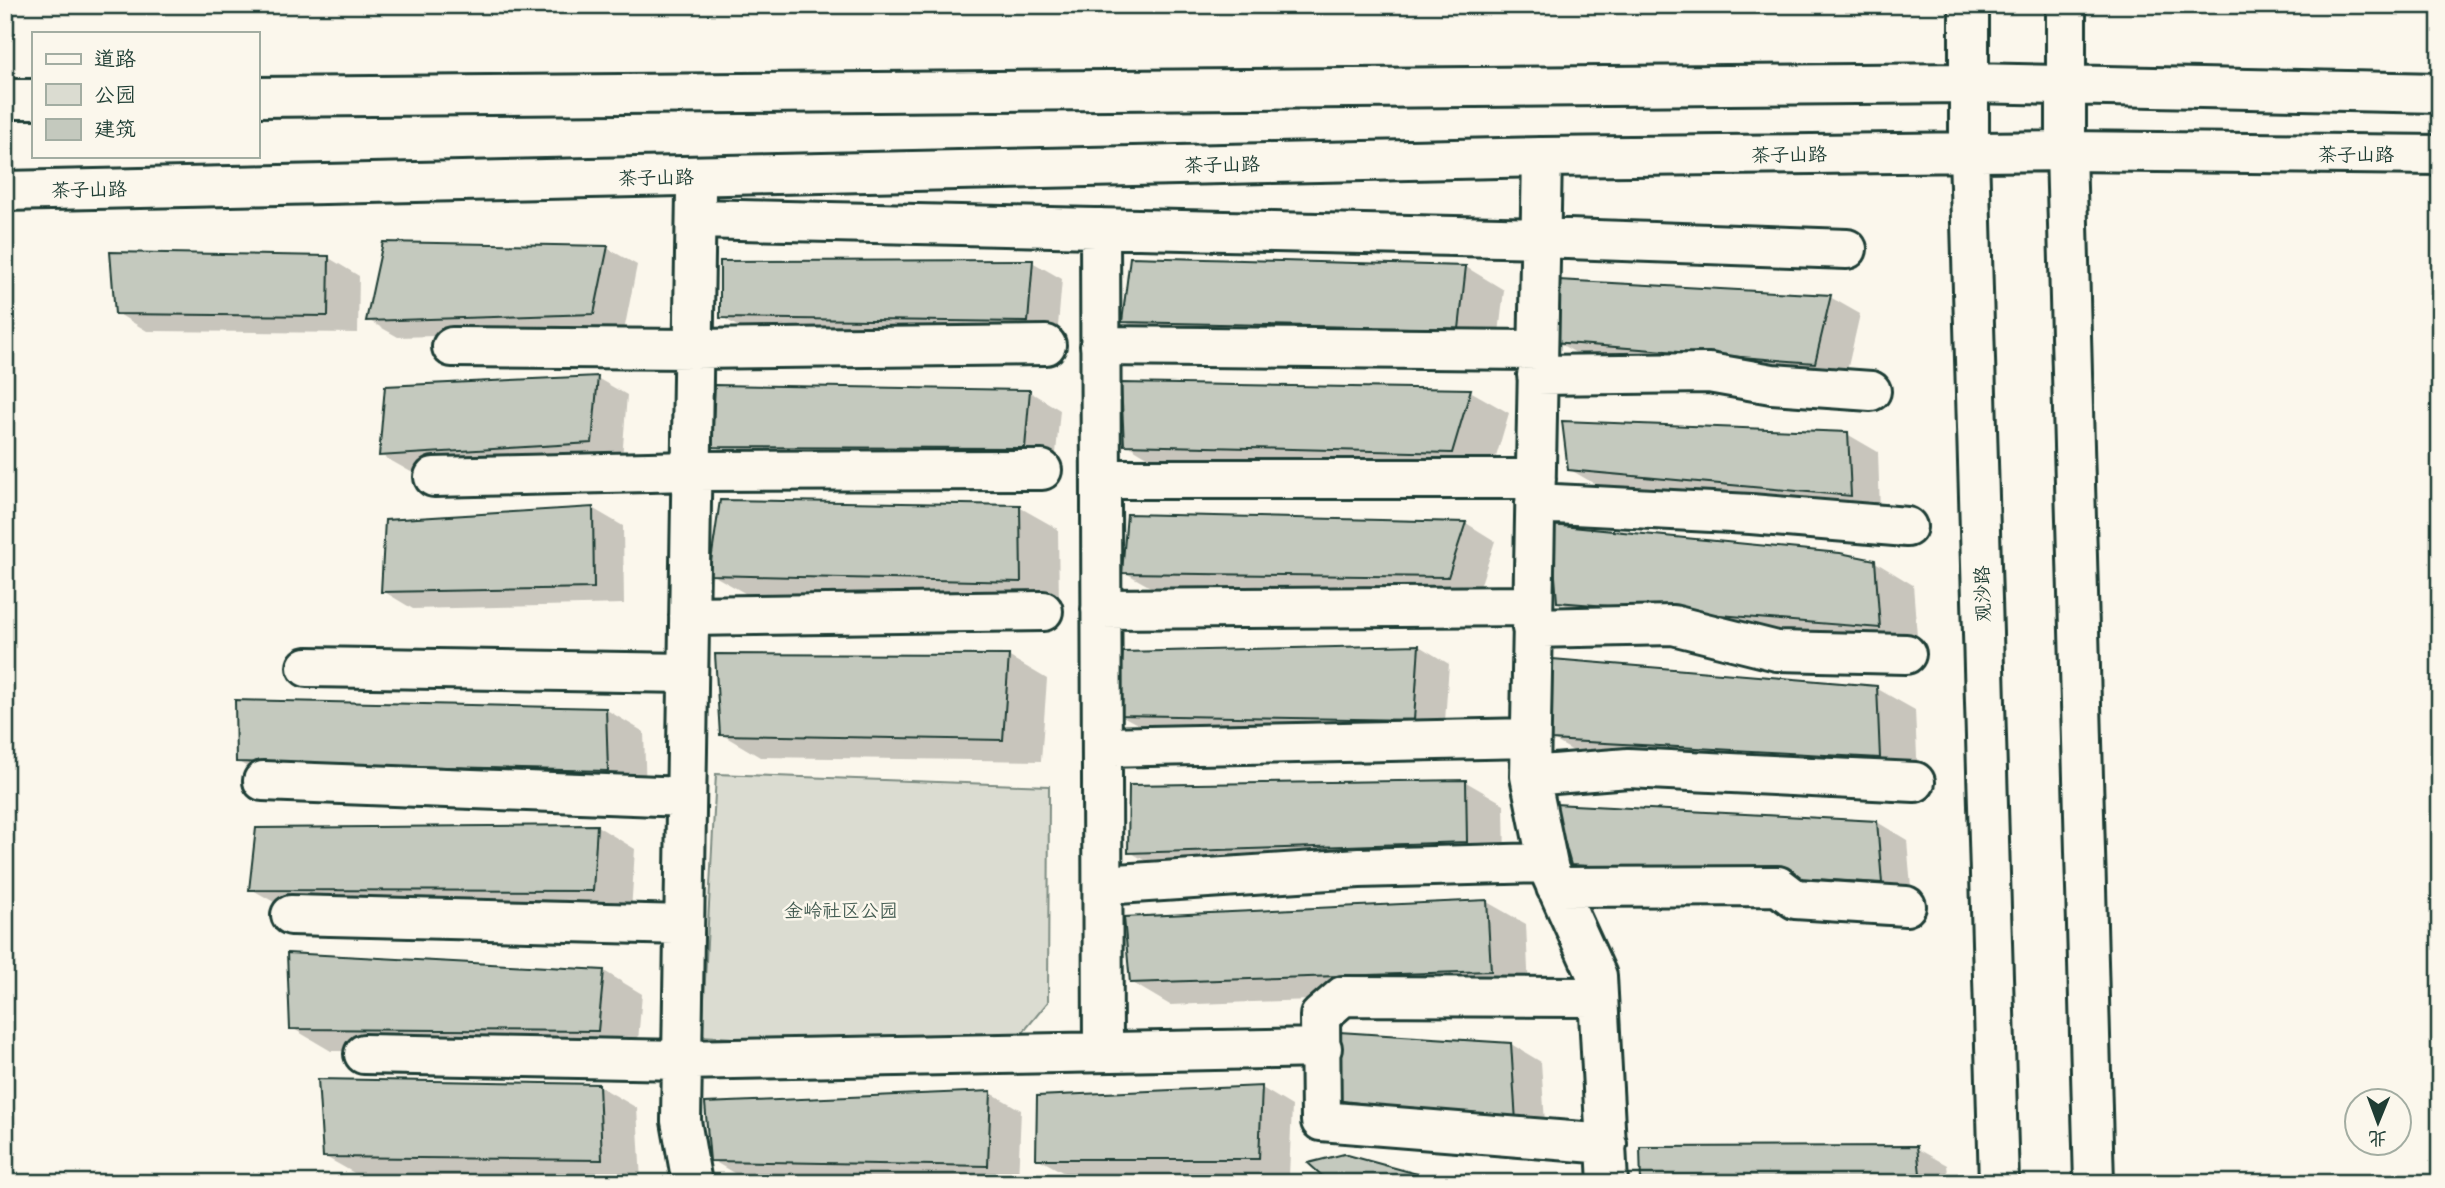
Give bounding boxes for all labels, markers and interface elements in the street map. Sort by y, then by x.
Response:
legend [32,32,259,158]
text: 道路 [94,48,136,75]
text: 公园 [94,85,136,111]
text: 建筑 [94,119,136,145]
street label: 茶子山路 [1751,144,1827,170]
street label: 茶子山路 [2318,145,2394,169]
street label: 茶子山路 [1184,154,1260,180]
street label: 茶子山路 [618,167,694,193]
street label: 茶子山路 [51,179,127,205]
street label: 观沙路 [1972,565,1998,623]
park label: 金岭社区公园 [784,901,898,925]
north arrow [2344,1086,2414,1156]
text: 北 [2368,1124,2387,1147]

